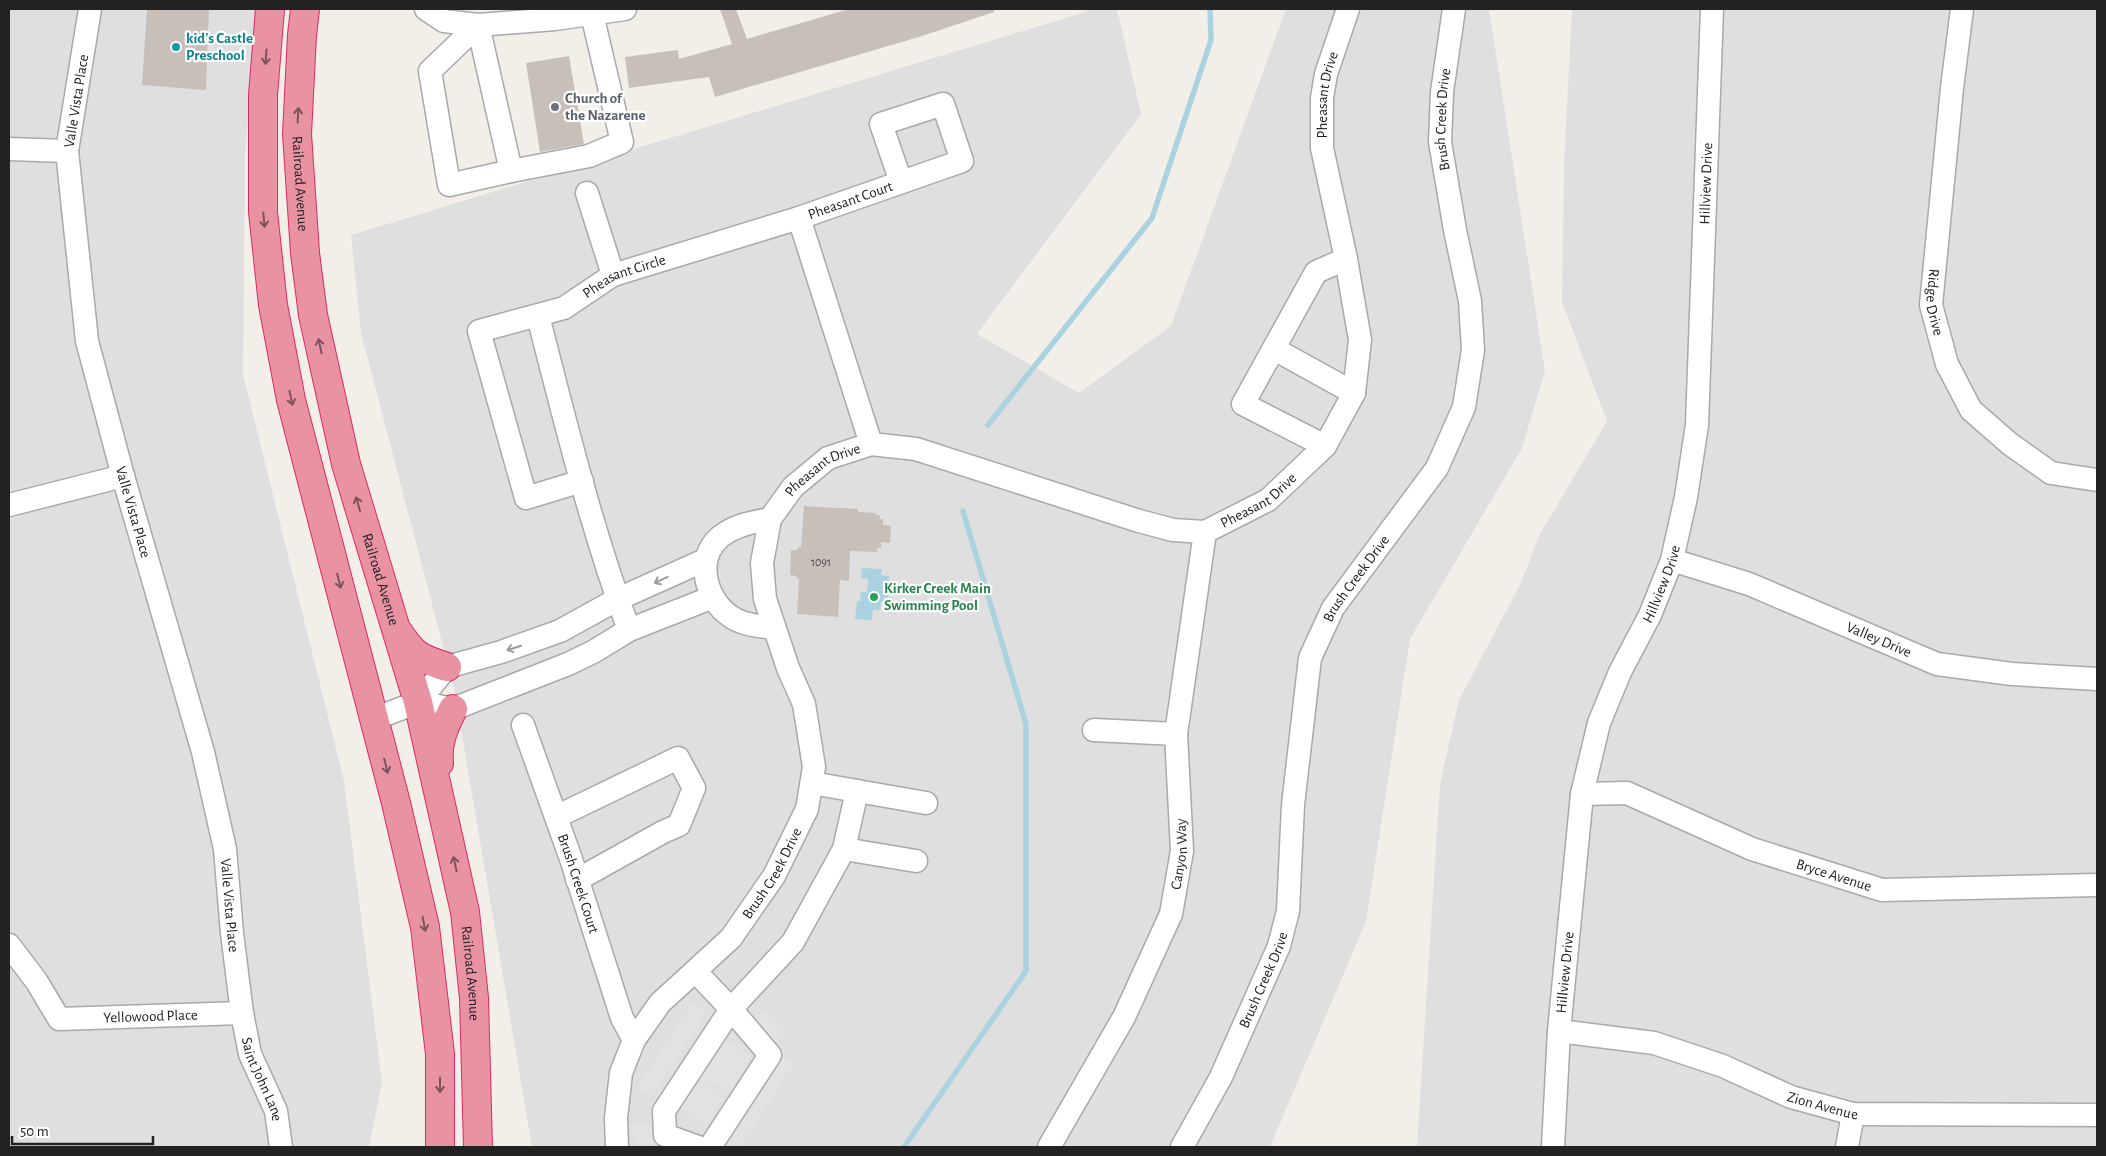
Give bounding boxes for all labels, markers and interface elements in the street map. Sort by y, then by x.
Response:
place label: kid's Castle Preschool [186,31,253,63]
marker: kid's Castle Preschool [170,41,182,53]
one-way arrow [261,49,271,65]
street label: Pheasant Drive [1315,50,1341,138]
street label: Valle Vista Place [62,53,91,149]
street label: Brush Creek Drive [1433,67,1453,172]
place label: Church of the Nazarene [565,91,646,123]
marker: Church of the Nazarene [549,101,561,113]
one-way arrow [294,108,303,124]
street label: Railroad Avenue [289,135,311,232]
street label: Hillview Drive [1697,142,1715,225]
street label: Pheasant Court [806,179,895,222]
one-way arrow [259,211,269,227]
street label: Pheasant Circle [580,252,668,301]
street label: Ridge Drive [1923,268,1946,337]
one-way arrow [315,339,324,355]
one-way arrow [287,389,296,405]
street label: Pheasant Drive [782,441,862,499]
street label: Valle Vista Place [113,465,153,560]
street label: Pheasant Drive [1218,470,1300,531]
one-way arrow [353,497,363,513]
street label: Railroad Avenue [359,531,401,627]
street label: Brush Creek Drive [1321,532,1392,624]
street label: Hillview Drive [1640,544,1683,626]
house number: 1091 [811,556,831,568]
one-way arrow [335,573,344,589]
one-way arrow [654,576,669,586]
place label: Kirker Creek Main Swimming Pool [884,581,991,613]
marker: Kirker Creek Main Swimming Pool [868,591,880,603]
street label: Valley Drive [1844,619,1914,660]
one-way arrow [506,644,522,653]
one-way arrow [382,757,391,773]
street label: Canyon Way [1168,818,1190,891]
street label: Brush Creek Drive [740,825,805,922]
street label: Brush Creek Court [555,832,601,936]
street label: Bryce Avenue [1794,856,1873,894]
one-way arrow [450,857,459,873]
street label: Valle Vista Place [218,858,241,953]
one-way arrow [419,915,429,931]
street label: Railroad Avenue [458,925,482,1021]
street label: Brush Creek Drive [1237,930,1290,1031]
street label: Hillview Drive [1554,931,1577,1014]
street label: Yellowood Place [103,1007,198,1026]
street label: Saint John Lane [239,1036,284,1122]
one-way arrow [435,1077,445,1093]
street label: Zion Avenue [1785,1089,1858,1122]
scale bar [12,1114,154,1146]
text: 50 m [20,1124,49,1139]

